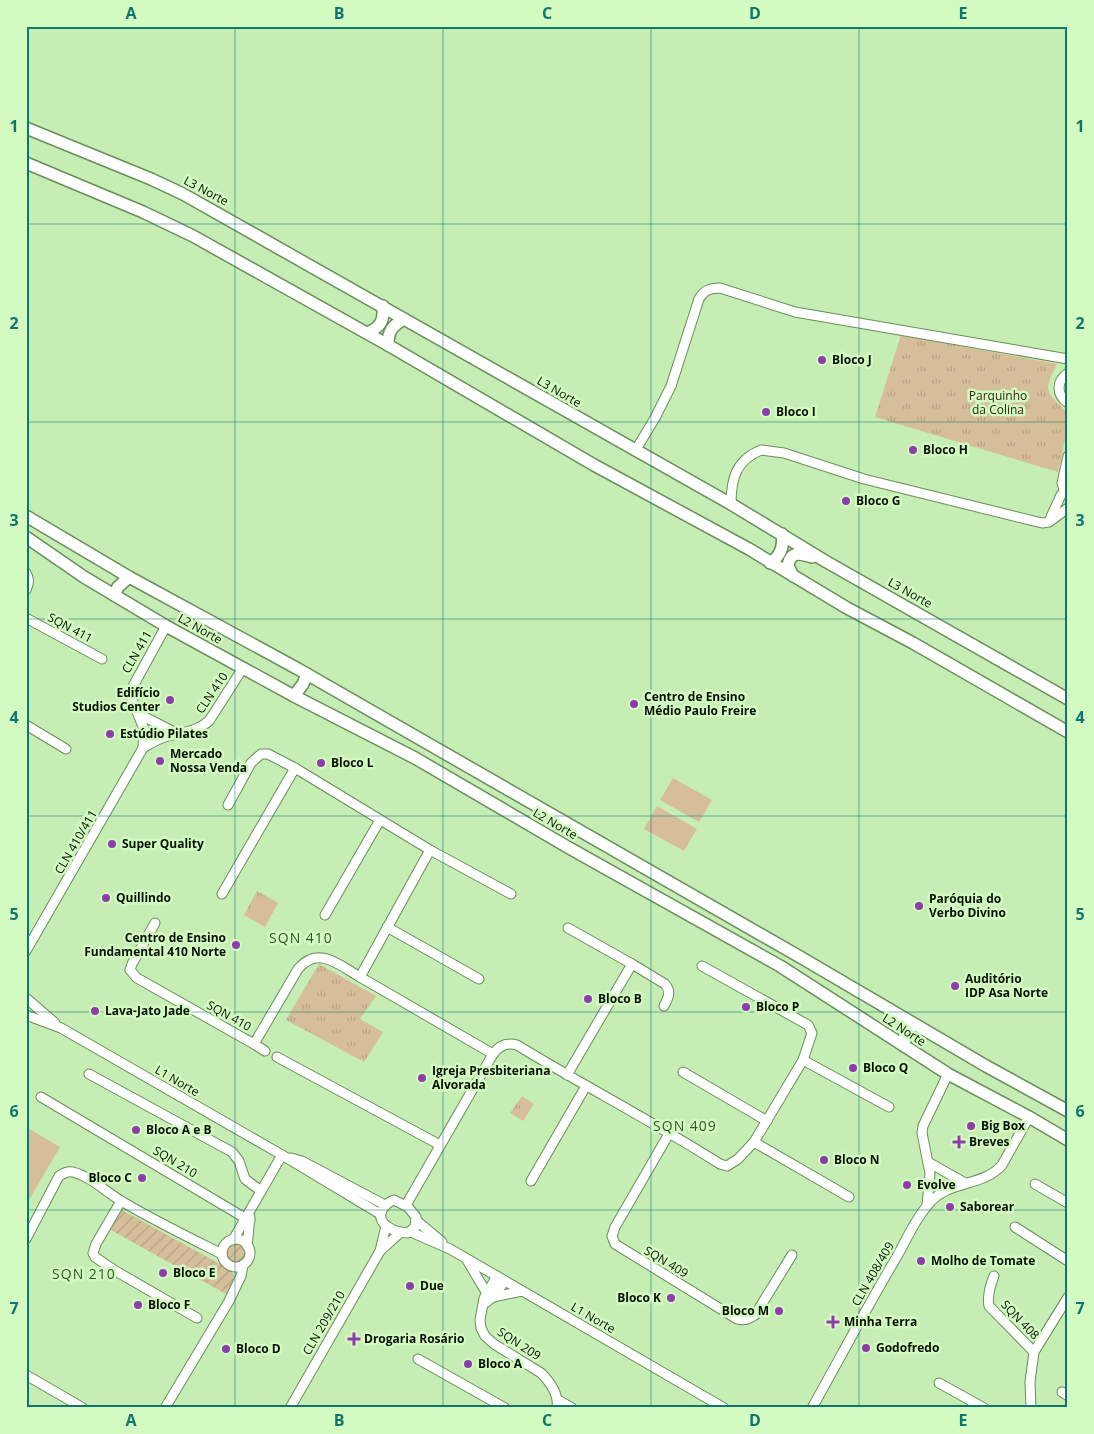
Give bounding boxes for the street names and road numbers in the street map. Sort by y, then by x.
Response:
street label: L3 Norte [181,172,232,210]
street label: L3 Norte [534,372,585,411]
street label: L3 Norte [885,573,936,612]
street label: SQN 411 [45,609,96,646]
street label: L2 Norte [175,609,226,648]
street label: CLN 411 [118,627,156,676]
street label: CLN 410 [192,669,232,717]
street label: L2 Norte [530,804,581,843]
street label: CLN 410/411 [50,807,101,877]
street label: SQN 410 [204,996,255,1035]
street label: L2 Norte [879,1009,929,1050]
street label: L1 Norte [152,1061,203,1100]
street label: SQN 210 [150,1142,201,1181]
street label: CLN 408/409 [847,1238,898,1309]
street label: SQN 409 [641,1242,692,1281]
street label: CLN 209/210 [298,1287,349,1358]
street label: SQN 408 [997,1296,1043,1343]
street label: L1 Norte [568,1298,619,1337]
street label: SQN 209 [494,1323,544,1364]

